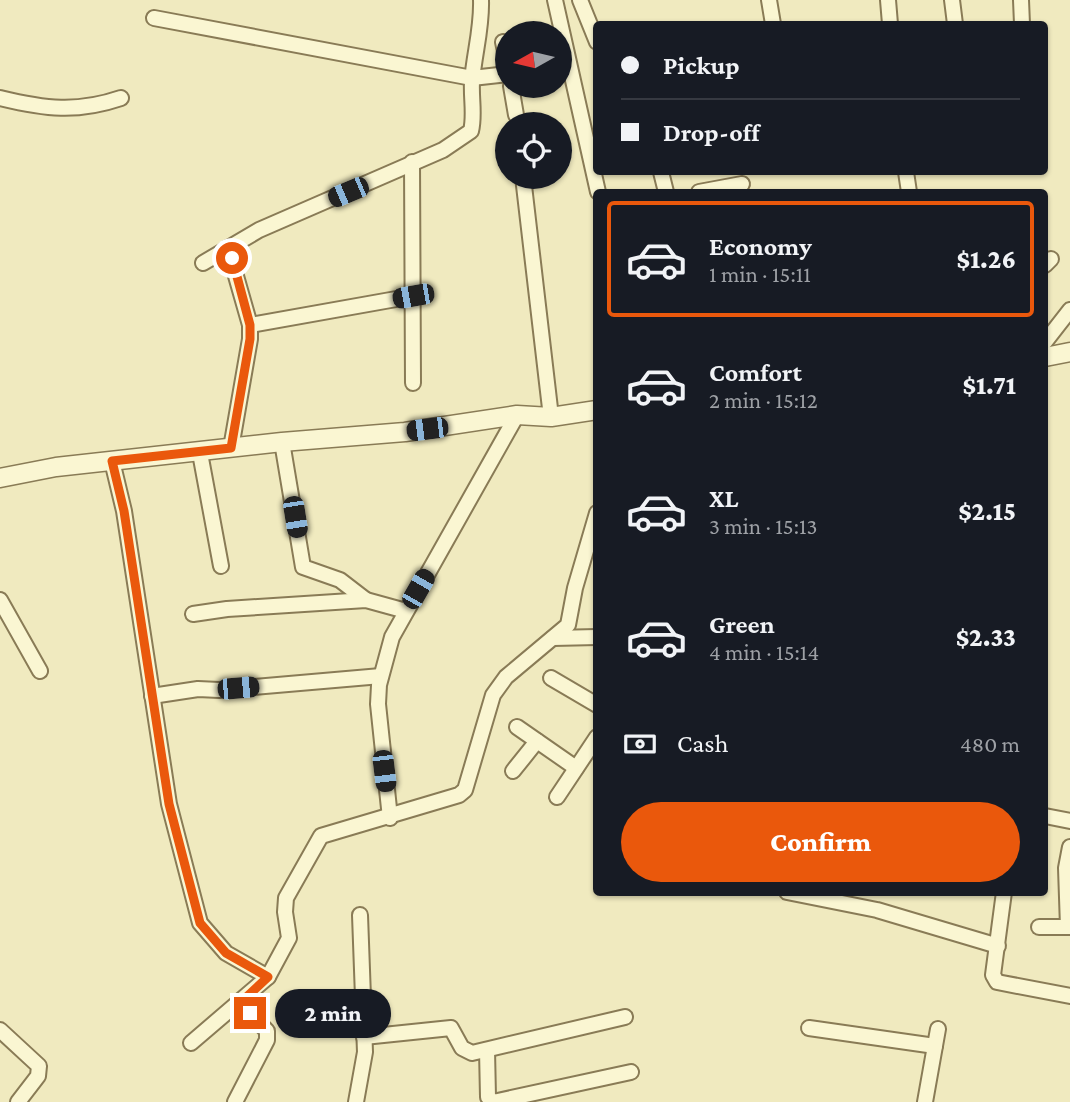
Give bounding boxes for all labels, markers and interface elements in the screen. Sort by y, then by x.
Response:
north arrow [495,21,572,98]
map controls [495,21,572,189]
text: Pickup [663,51,740,80]
button: locate [495,112,572,189]
text: Drop-off [663,118,760,147]
car [325,174,372,210]
icon: car [625,228,688,291]
text: Economy [709,232,812,261]
route start [216,242,248,274]
text: $1.26 [957,245,1016,274]
text: 1 min · 15:11 [709,261,811,287]
car [391,282,436,310]
icon: car [625,354,688,417]
text: Comfort [709,358,802,387]
text: $1.71 [962,371,1016,400]
text: 2 min · 15:12 [709,387,818,413]
car [405,416,450,442]
icon: car [625,480,688,543]
text: XL [709,484,738,513]
car [282,495,309,539]
text: $2.15 [958,497,1016,526]
text: 3 min · 15:13 [709,513,818,539]
car [399,566,438,612]
icon: car [625,606,688,669]
text: Green [709,610,775,639]
text: $2.33 [956,623,1016,652]
text: 4 min · 15:14 [709,639,819,665]
car [217,676,260,700]
icon: cash [621,725,659,763]
text: Cash [677,729,728,758]
text: 480 m [960,731,1020,757]
car [372,749,397,793]
button: Confirm [621,802,1020,882]
callout: 2 min [274,988,390,1038]
route end [234,997,266,1029]
text: 2 min [305,1000,361,1026]

